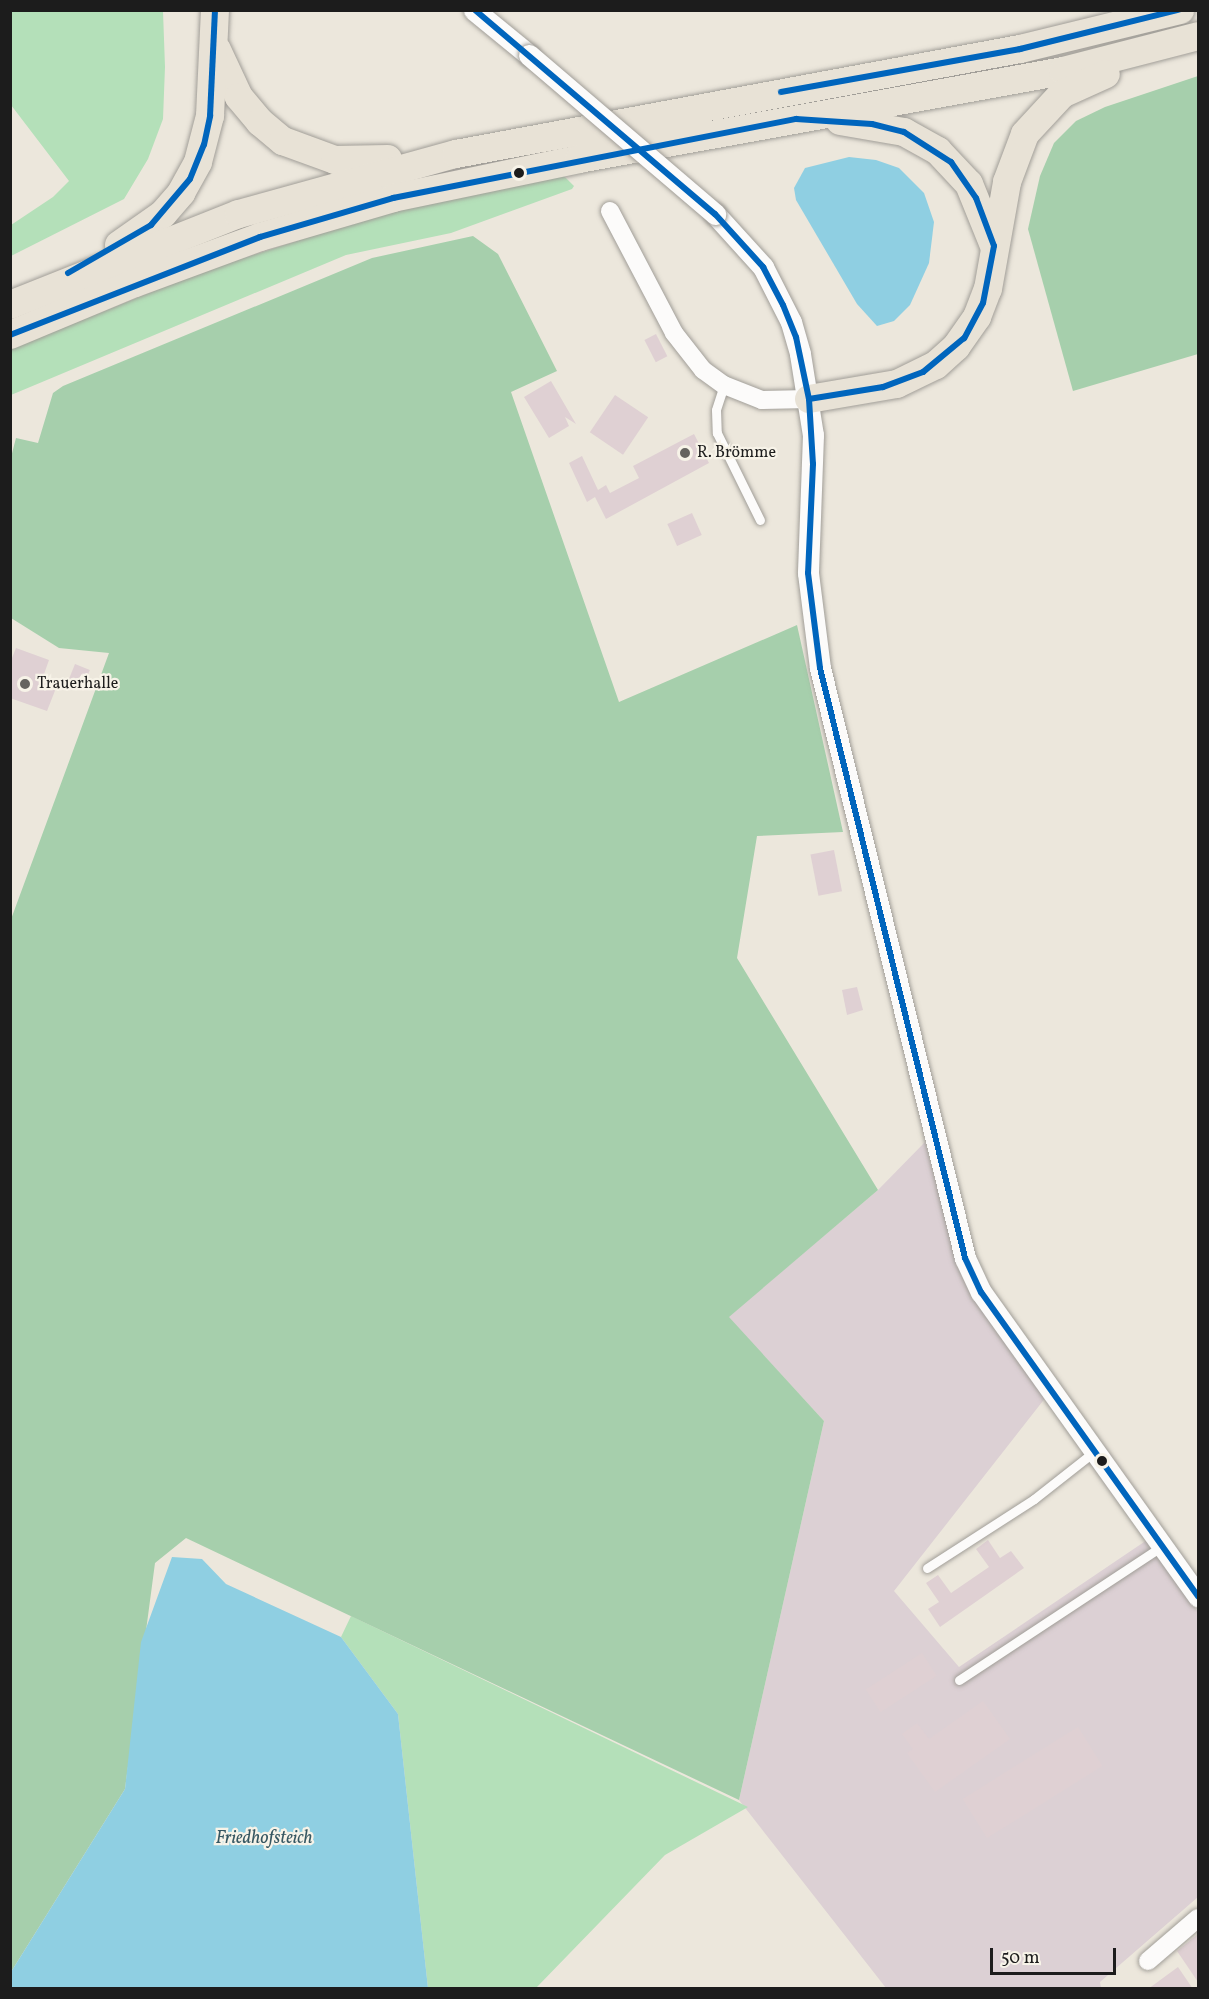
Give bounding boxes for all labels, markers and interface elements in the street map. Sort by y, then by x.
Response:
unlabelled marker [513,167,525,179]
place label: R. Brömme [697,443,776,463]
marker: R. Brömme [678,446,692,460]
place label: Trauerhalle [37,674,118,694]
marker: Trauerhalle [18,677,32,691]
unlabelled marker [1096,1455,1108,1467]
water label: Friedhofsteich [216,1828,312,1850]
scale bar [993,1936,1119,1974]
text: 50 m [1001,1946,1040,1971]

